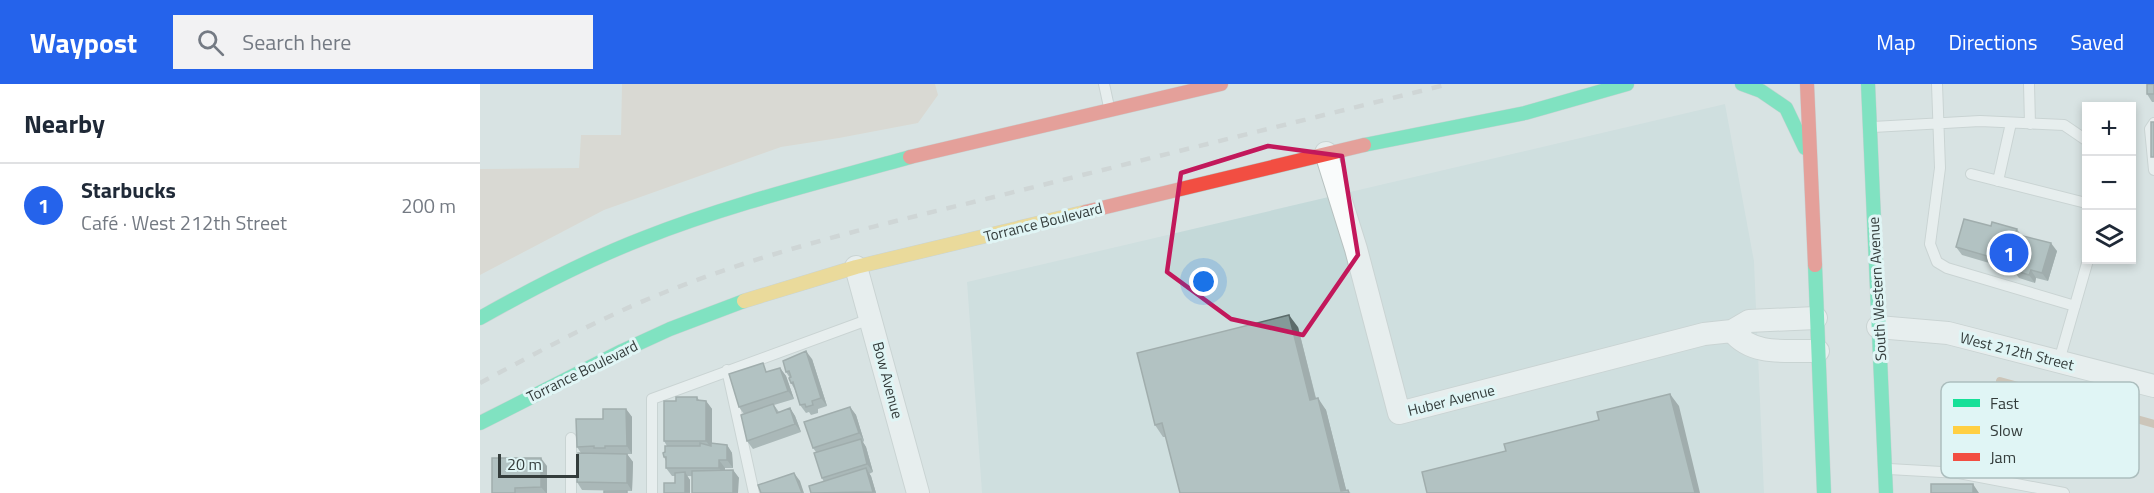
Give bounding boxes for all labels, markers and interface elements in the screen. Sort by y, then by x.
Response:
search box [173,15,593,69]
text: Waypost [30,21,137,64]
text: Search here [242,25,351,59]
icon: search [194,26,227,59]
text: Map [1876,26,1916,58]
text: Directions [1949,26,2038,58]
text: Saved [2071,26,2124,58]
map controls [2082,102,2136,264]
button: + [2082,102,2136,156]
text: Nearby [24,104,105,143]
button: − [2082,156,2136,210]
text: Starbucks [81,173,176,207]
text: 1 [38,190,49,221]
text: 200 m [401,190,456,221]
street label: Torrance Boulevard [981,196,1105,248]
text: Café · West 212th Street [81,207,287,238]
button: layers [2082,210,2136,264]
street label: South Western Avenue [1862,216,1892,362]
pin: 1 [1990,230,2029,276]
your location [1189,267,1218,296]
street label: West 212th Street [1958,326,2077,376]
street label: Torrance Boulevard [522,334,642,408]
street label: Bow Avenue [867,339,909,421]
street label: Huber Avenue [1405,378,1497,422]
legend [1941,382,2139,478]
text: Fast [1990,391,2019,415]
text: Slow [1990,418,2023,442]
text: Jam [1990,445,2016,469]
scale bar [498,451,579,478]
text: 20 m [507,452,542,476]

